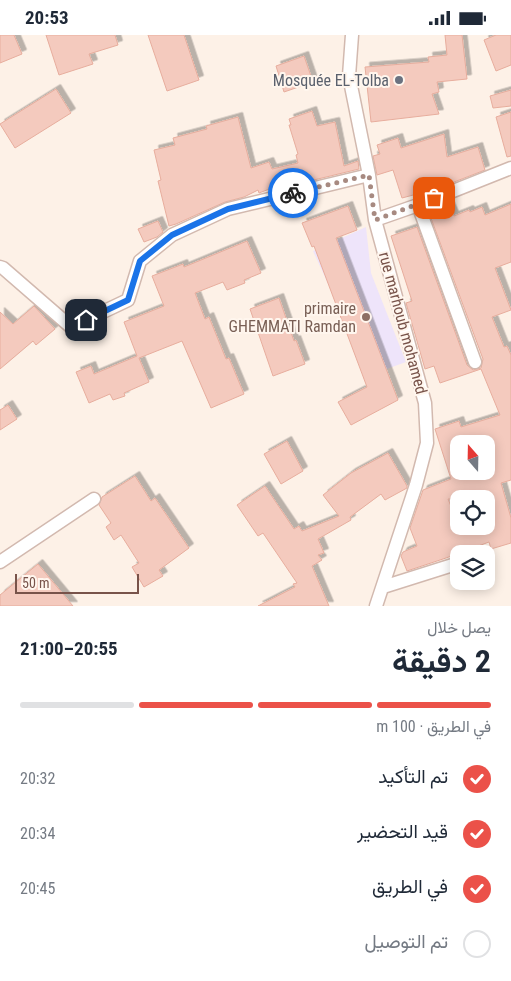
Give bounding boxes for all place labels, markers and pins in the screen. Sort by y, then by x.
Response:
place label: Mosquée EL-Tolba [273,71,389,90]
marker: Mosquée EL-Tolba [393,74,405,86]
pin [413,177,455,219]
pin [65,299,107,341]
place label: primaire GHEMMATI Ramdan [229,299,356,336]
marker: primaire GHEMMATI Ramdan [360,311,372,323]

